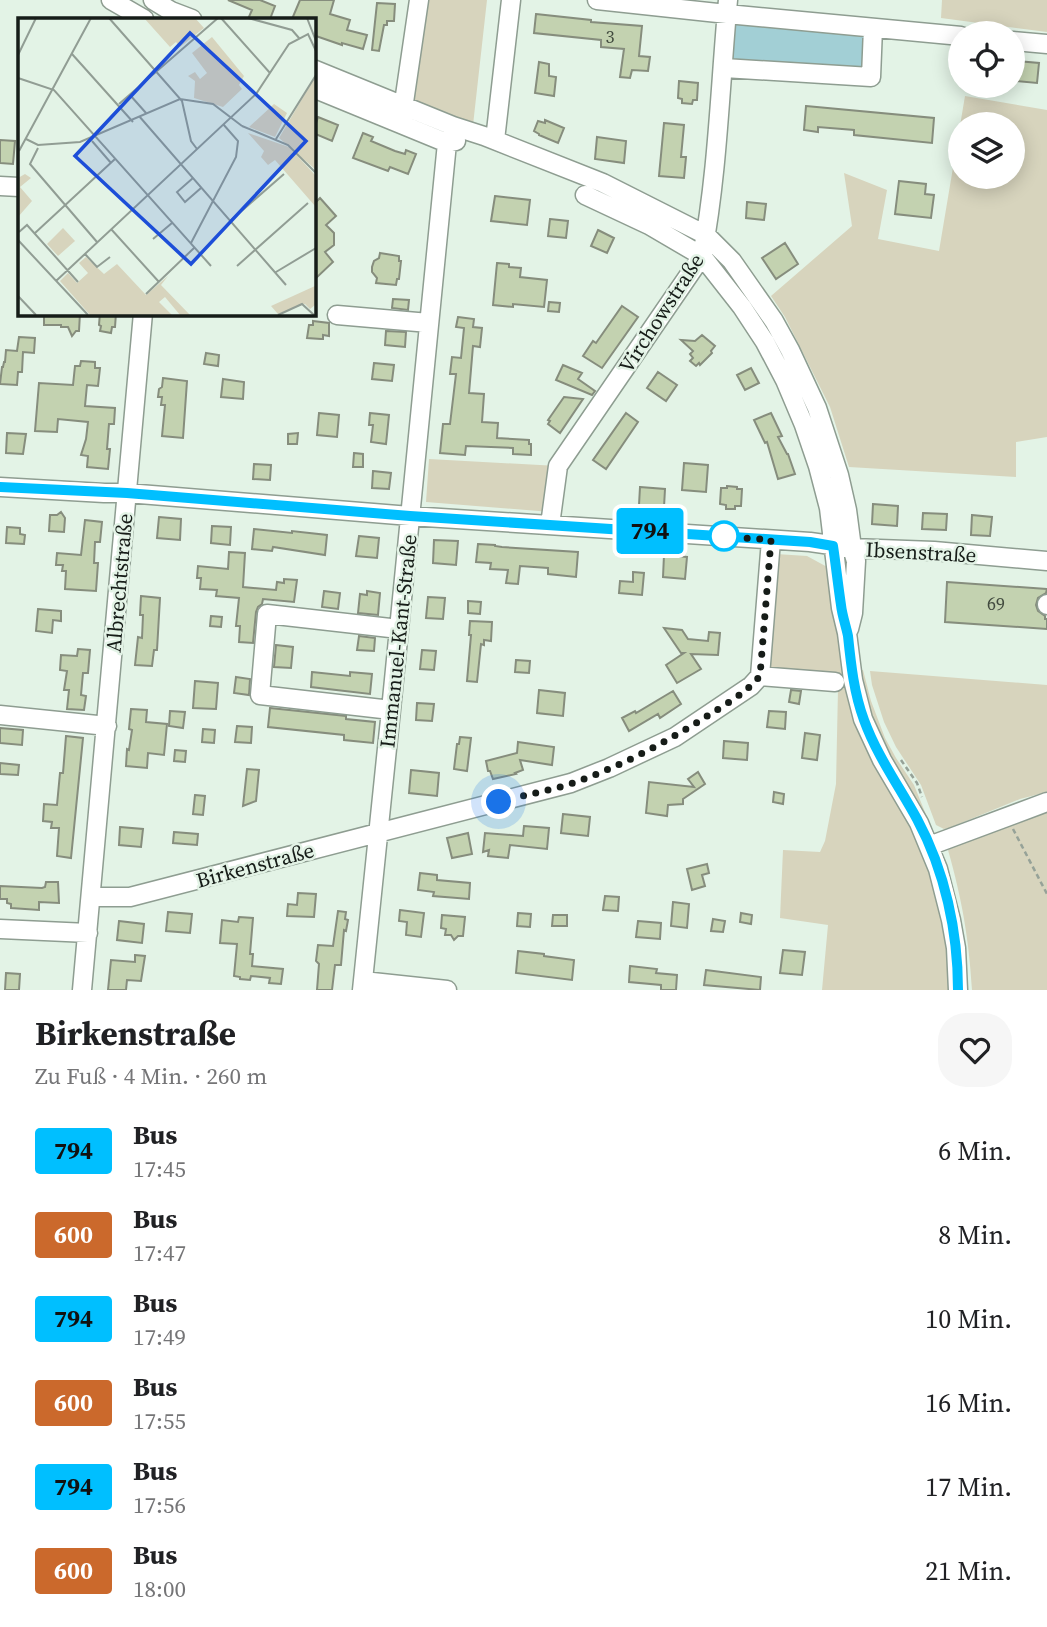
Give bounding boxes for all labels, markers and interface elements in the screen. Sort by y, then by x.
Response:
inset map [18,18,315,315]
map controls [948,21,1025,189]
button: locate [948,21,1025,98]
house number: 3 [606,24,615,49]
button: layers [948,112,1025,189]
street label: Virchowstraße [612,248,710,378]
line badge: 794 [610,508,690,554]
street label: Albrechtstraße [98,512,140,654]
text: 794 [630,514,670,547]
unlabelled marker [709,521,739,551]
street label: Immanuel-Kant-Straße [372,533,424,749]
street label: Ibsenstraße [865,535,977,569]
house number: 69 [987,591,1005,616]
your location [481,784,516,819]
street label: Birkenstraße [193,835,317,895]
text: Birkenstraße [35,1011,236,1056]
button: heart [938,1013,1012,1087]
text: Zu Fuß · 4 Min. · 260 m [35,1060,267,1092]
text: Bus [133,1117,177,1153]
text: 6 Min. [938,1133,1012,1169]
text: 794 [54,1134,93,1167]
text: 17:45 [133,1153,186,1185]
text: Bus [133,1201,177,1237]
text: 8 Min. [938,1217,1012,1253]
text: 600 [54,1218,93,1251]
text: 17:47 [133,1237,186,1269]
text: Bus [133,1285,177,1321]
text: 10 Min. [925,1301,1012,1337]
text: 794 [54,1302,93,1335]
text: 17:49 [133,1321,186,1353]
text: Bus [133,1369,177,1405]
text: 16 Min. [925,1385,1012,1421]
text: 600 [54,1386,93,1419]
text: 17:55 [133,1405,186,1437]
text: Bus [133,1453,177,1489]
text: 17 Min. [925,1469,1012,1505]
text: 794 [54,1470,93,1503]
text: 17:56 [133,1489,186,1521]
text: Bus [133,1537,177,1573]
text: 21 Min. [925,1553,1012,1589]
text: 600 [54,1554,93,1587]
text: 18:00 [133,1573,186,1605]

